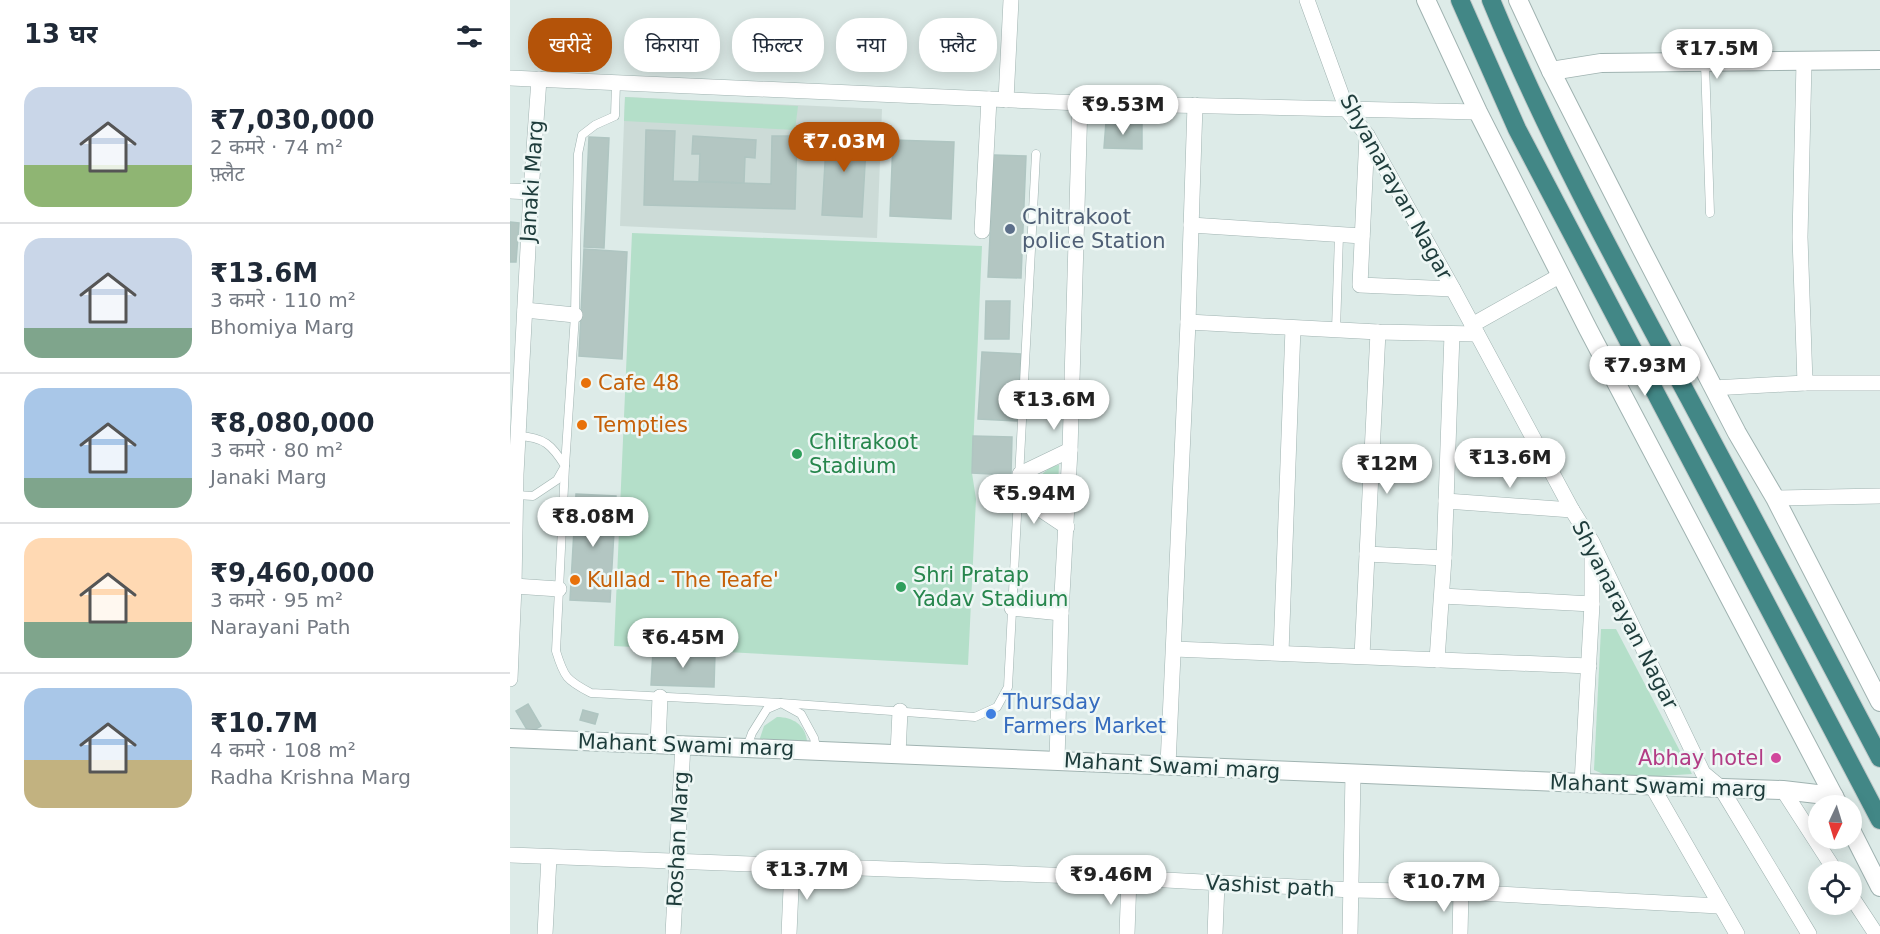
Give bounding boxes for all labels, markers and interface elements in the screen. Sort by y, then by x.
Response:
chip: खरीदें [528,18,612,72]
chip: किराया [624,18,720,72]
chip: फ़िल्टर [732,18,824,72]
chip: नया [836,18,907,72]
chip: फ़्लैट [919,18,997,72]
text: 13 घर [24,19,98,49]
icon: filters [453,20,486,53]
pin: ₹17.5M [1668,29,1766,80]
text: ₹17.5M [1675,36,1759,60]
pin: ₹9.53M [1074,85,1172,136]
street label: Shyanarayan Nagar [1335,90,1457,284]
text: ₹9.53M [1081,92,1165,116]
text: ₹7,030,000 [210,105,374,135]
icon: home [72,111,144,183]
street label: Janaki Marg [516,119,548,245]
pin: ₹7.03M [795,122,893,173]
text: ₹7.03M [802,129,886,153]
text: 2 कमरे · 74 m² [210,135,343,159]
text: फ़्लैट [210,162,245,186]
place label: Chitrakoot police Station [1022,205,1166,253]
marker: Chitrakoot police Station [1003,222,1017,236]
text: ₹13.6M [210,258,318,288]
icon: home [72,262,144,334]
text: 3 कमरे · 110 m² [210,288,356,312]
text: Bhomiya Marg [210,315,354,339]
pin: ₹7.93M [1596,346,1694,397]
text: ₹7.93M [1603,353,1687,377]
place label: Cafe 48 [598,371,679,395]
marker: Cafe 48 [579,376,593,390]
pin: ₹13.6M [1005,380,1103,431]
text: ₹13.6M [1012,387,1096,411]
text: ₹8,080,000 [210,408,374,438]
icon: home [72,412,144,484]
place label: Tempties [593,413,688,437]
marker: Tempties [575,418,589,432]
place label: Chitrakoot Stadium [809,430,918,478]
text: 3 कमरे · 80 m² [210,438,343,462]
pin: ₹13.6M [1461,438,1559,489]
pin: ₹12M [1351,444,1423,495]
text: ₹13.6M [1468,445,1552,469]
marker: Chitrakoot Stadium [790,447,804,461]
text: ₹12M [1356,451,1418,475]
text: Janaki Marg [210,465,327,489]
pin: ₹5.94M [985,474,1083,525]
text: ₹5.94M [992,481,1076,505]
pin: ₹8.08M [544,497,642,548]
text: ₹8.08M [551,504,635,528]
street label: Shyanarayan Nagar [1567,517,1683,714]
text: ₹9,460,000 [210,558,374,588]
icon: home [72,562,144,634]
place label: Shri Pratap Yadav Stadium [912,563,1068,611]
place label: Kullad - The Teafe' [587,568,779,592]
marker: Kullad - The Teafe' [568,573,582,587]
marker: Shri Pratap Yadav Stadium [894,580,908,594]
text: 3 कमरे · 95 m² [210,588,343,612]
text: Narayani Path [210,615,350,639]
pin: ₹6.45M [634,618,732,669]
text: ₹6.45M [641,625,725,649]
place label: Thursday Farmers Market [1002,690,1166,738]
marker: Thursday Farmers Market [984,707,998,721]
text: ₹10.7M [210,708,318,738]
icon: home [72,712,144,784]
street label: Mahant Swami marg [577,729,795,761]
text: 4 कमरे · 108 m² [210,738,356,762]
place label: Abhay hotel [1638,746,1764,770]
street label: Mahant Swami marg [1063,748,1281,784]
marker: Abhay hotel [1769,751,1783,765]
text: Radha Krishna Marg [210,765,411,789]
street label: Roshan Marg [662,770,694,908]
street label: Mahant Swami marg [1549,770,1767,802]
north arrow [1808,795,1862,849]
map controls [1808,795,1862,915]
pin: ₹13.7M [758,850,856,901]
pin: ₹9.46M [1062,855,1160,906]
text: ₹13.7M [765,857,849,881]
button: locate [1808,861,1862,915]
text: ₹9.46M [1069,862,1153,886]
pin: ₹10.7M [1395,862,1493,913]
text: ₹10.7M [1402,869,1486,893]
street label: Vashist path [1205,871,1335,901]

